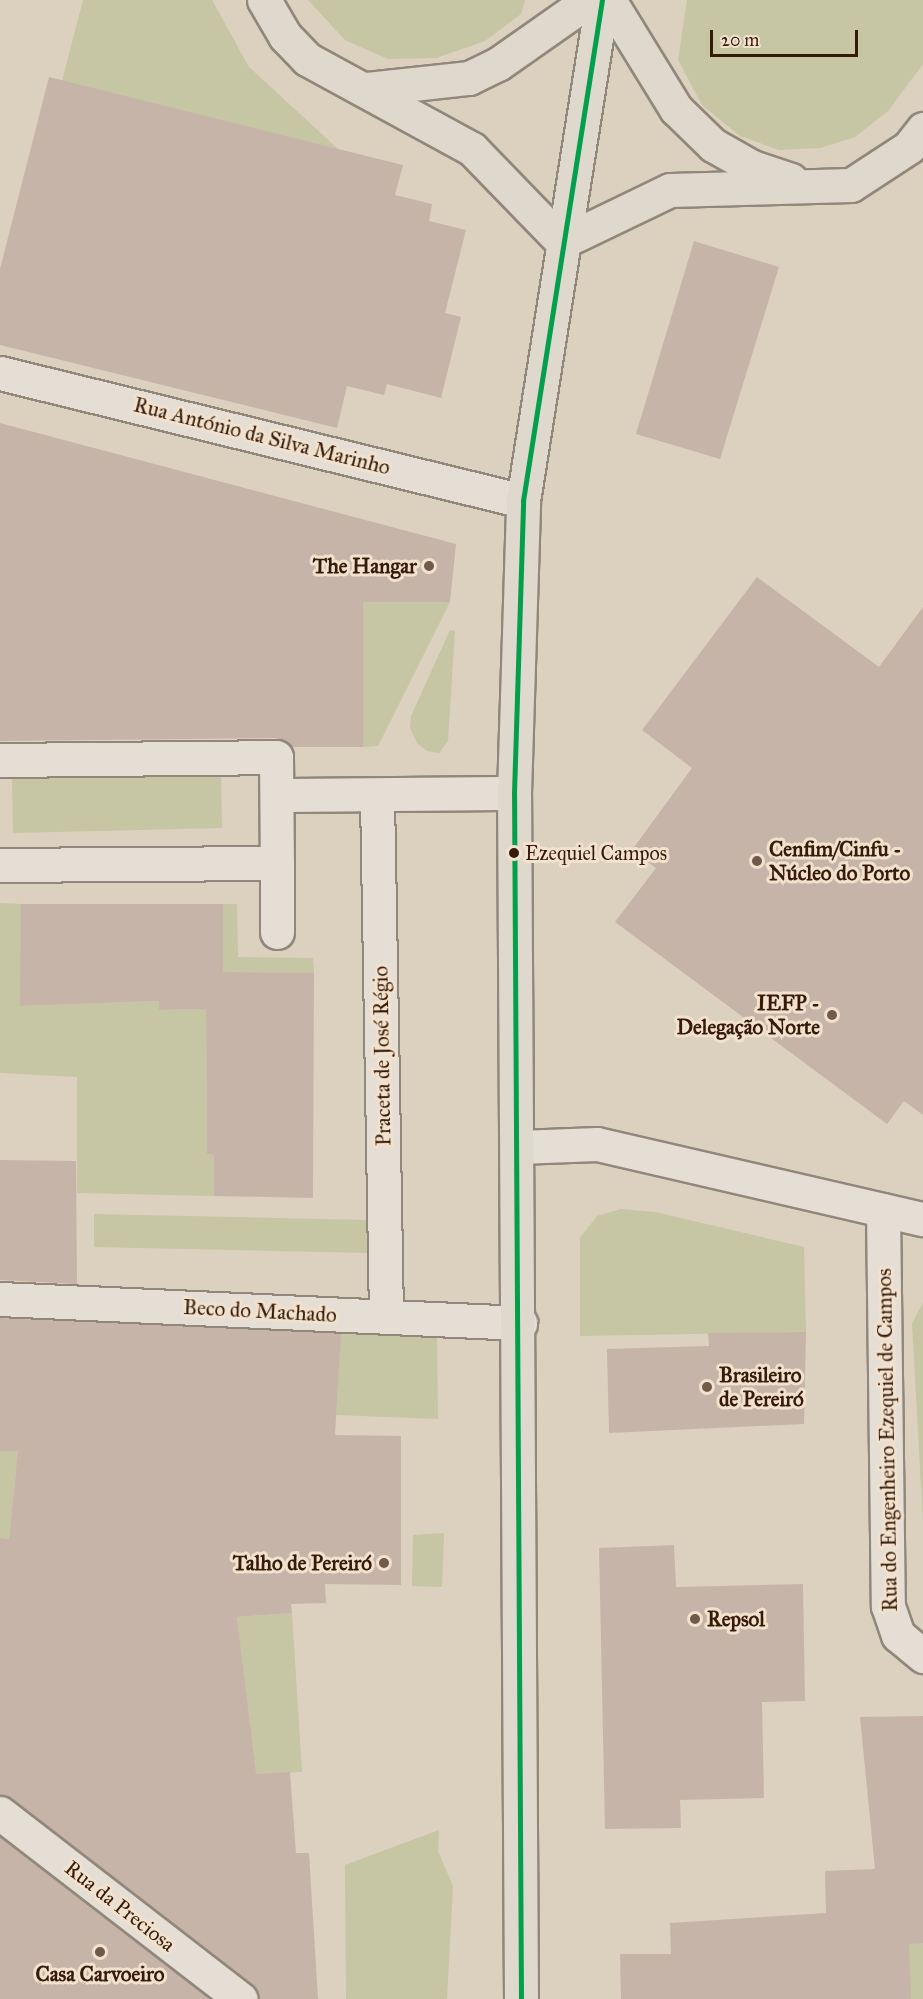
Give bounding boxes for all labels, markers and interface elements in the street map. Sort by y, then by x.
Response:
scale bar [713,18,862,56]
text: 20 m [721,29,759,51]
street label: Rua António da Silva Marinho [131,392,393,480]
place label: The Hangar [313,553,417,579]
marker: The Hangar [422,559,436,573]
place label: Cenfim/Cinfu - Núcleo do Porto [769,836,910,886]
place label: Ezequiel Campos [525,841,667,865]
marker: Ezequiel Campos [508,847,520,859]
marker: Cenfim/Cinfu - Núcleo do Porto [750,854,764,868]
street label: Praceta de José Régio [368,966,396,1146]
place label: IEFP - Delegação Norte [676,990,820,1040]
marker: IEFP - Delegação Norte [825,1008,839,1022]
street label: Rua do Engenheiro Ezequiel de Campos [871,1268,903,1612]
street label: Beco do Machado [183,1294,337,1328]
place label: Brasileiro de Pereiró [719,1362,804,1412]
marker: Brasileiro de Pereiró [700,1380,714,1394]
place label: Talho de Pereiró [233,1550,372,1576]
marker: Talho de Pereiró [377,1556,391,1570]
place label: Repsol [707,1606,765,1632]
marker: Repsol [688,1612,702,1626]
street label: Rua da Preciosa [60,1855,180,1957]
marker: Casa Carvoeiro [93,1945,107,1959]
place label: Casa Carvoeiro [35,1961,165,1987]

